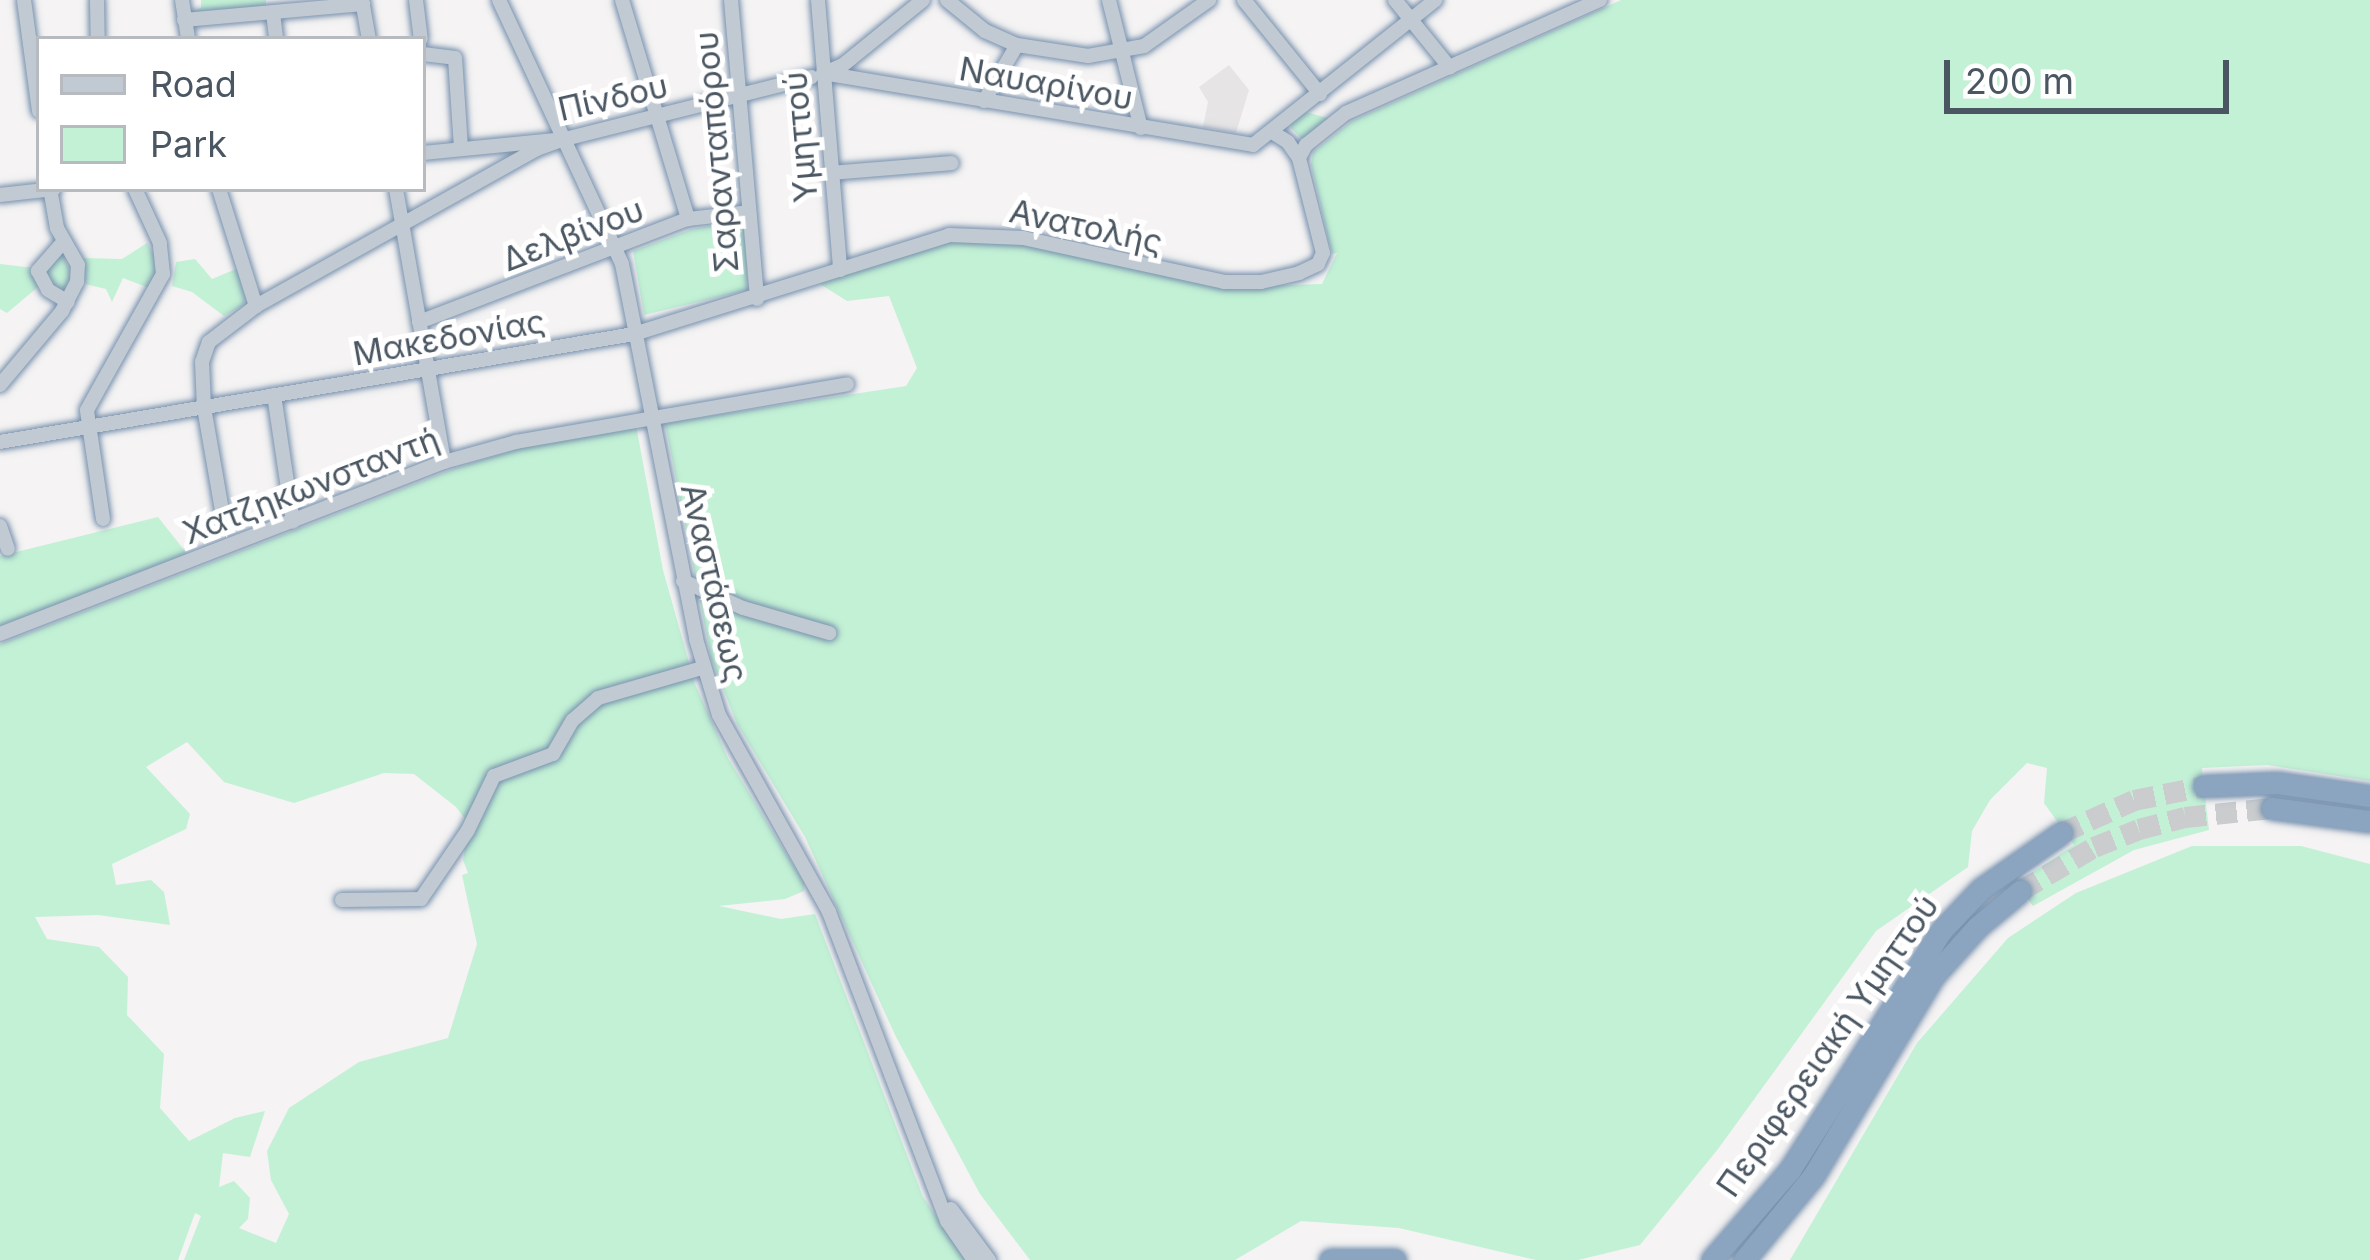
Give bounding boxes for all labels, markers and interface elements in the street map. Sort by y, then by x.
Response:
street label: Σαρανταπόρου [687,30,747,274]
legend [36,36,426,192]
scale bar [1950,36,2235,110]
street label: Ναυαρίνου [956,49,1136,119]
text: 200 m [1965,59,2074,103]
text: Road [150,62,237,106]
street label: Πίνδου [554,66,672,130]
street label: Υμηττού [776,70,826,204]
text: Park [150,122,227,166]
street label: Δελβίνου [497,190,649,280]
street label: Ανατολής [1006,191,1166,263]
street label: Μακεδονίας [350,302,548,374]
street label: Χατζηκωνσταντή [177,419,445,553]
street label: Αναστάσεως [672,480,756,686]
street label: Περιφερειακή Υμηττού [1709,887,1947,1205]

